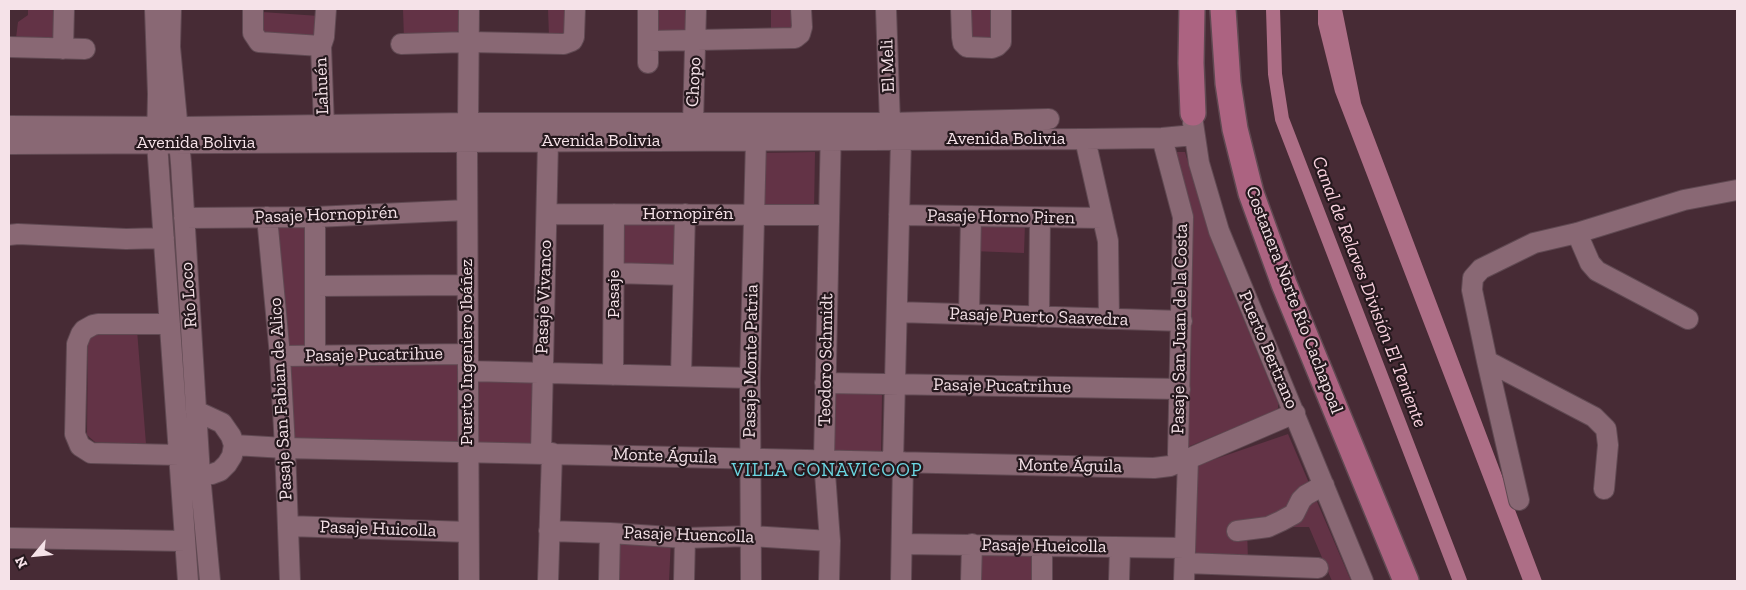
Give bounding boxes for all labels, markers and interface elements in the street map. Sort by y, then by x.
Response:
street label: El Meli [876,39,900,93]
street label: Chopo [682,56,706,108]
street label: Lahuén [310,57,334,115]
street label: Avenida Bolivia [947,128,1065,150]
street label: Avenida Bolivia [542,130,660,152]
street label: Avenida Bolivia [137,132,255,154]
water label: Canal de Relaves División El Teniente [1307,153,1431,431]
street label: Costanera Norte Río Cachapoal [1241,183,1347,417]
street label: Pasaje Hornopirén [254,202,398,228]
street label: Hornopirén [643,203,733,225]
street label: Pasaje Horno Piren [927,205,1075,229]
street label: Pasaje San Juan de la Costa [1167,224,1193,434]
street label: Pasaje Vivanco [531,239,557,355]
street label: Puerto Ingeniero Ibáñez [456,259,478,445]
street label: Río Loco [176,261,202,329]
street label: Pasaje [603,270,625,318]
street label: Pasaje Monte Patria [739,284,763,438]
street label: Puerto Bertrano [1233,288,1303,412]
street label: Teodoro Schmidt [814,293,838,427]
street label: Pasaje San Fabian de Alico [265,297,297,501]
street label: Pasaje Puerto Saavedra [949,303,1129,331]
street label: Pasaje Pucatrihue [305,343,443,367]
street label: Pasaje Pucatrihue [933,374,1071,398]
street label: Monte Águila [613,443,717,469]
street label: Monte Águila [1018,454,1122,478]
district label: VILLA CONAVICOOP [729,460,925,482]
street label: Pasaje Huicolla [319,516,437,542]
street label: Pasaje Huencolla [623,522,755,548]
north arrow [10,530,60,580]
street label: Pasaje Hueicolla [981,534,1107,558]
text: N [11,554,31,571]

